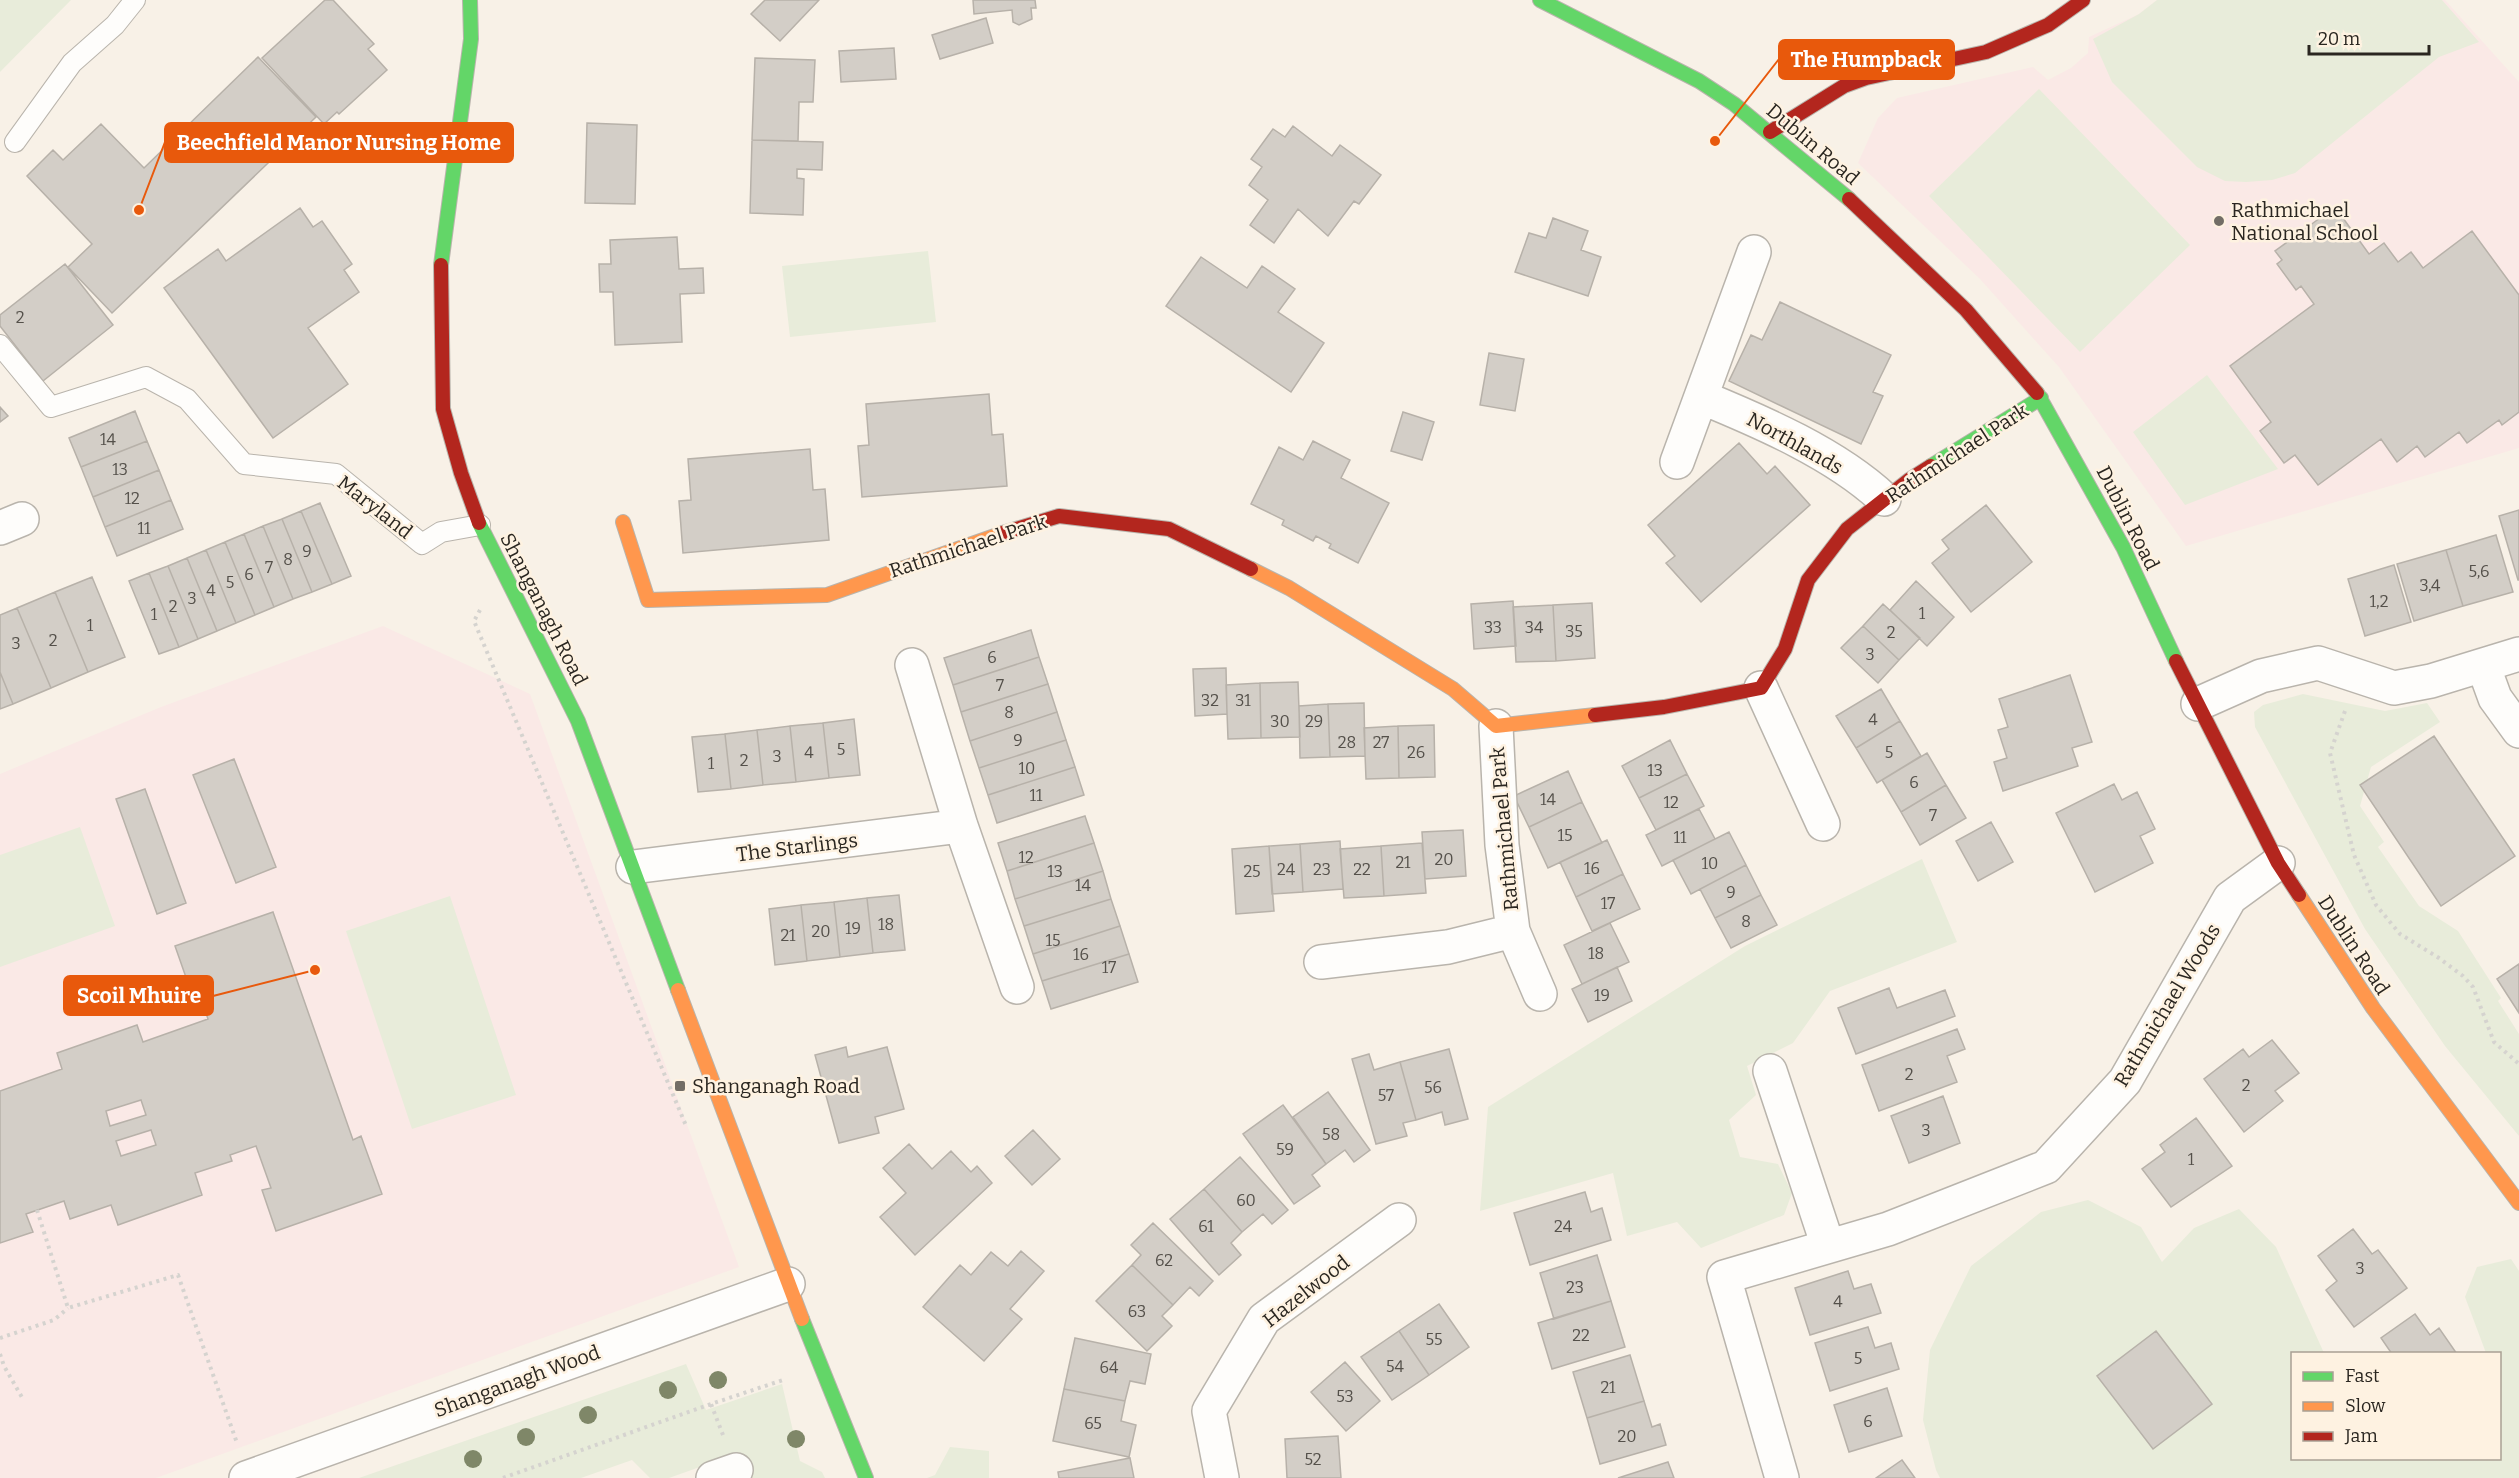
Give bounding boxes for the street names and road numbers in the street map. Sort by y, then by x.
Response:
street label: Dublin Road [1762,98,1864,190]
street label: Rathmichael Park [1882,398,2033,508]
street label: Northlands [1743,407,1847,479]
street label: Dublin Road [2092,462,2165,574]
street label: Maryland [333,470,418,544]
street label: Rathmichael Park [886,509,1051,583]
street label: Shanganagh Road [495,529,593,689]
street label: Rathmichael Park [1485,745,1523,912]
street label: The Starlings [735,828,859,866]
street label: Dublin Road [2313,891,2395,999]
street label: Rathmichael Woods [2109,919,2225,1091]
street label: Hazelwood [1258,1250,1354,1332]
street label: Shanganagh Wood [431,1340,603,1422]

